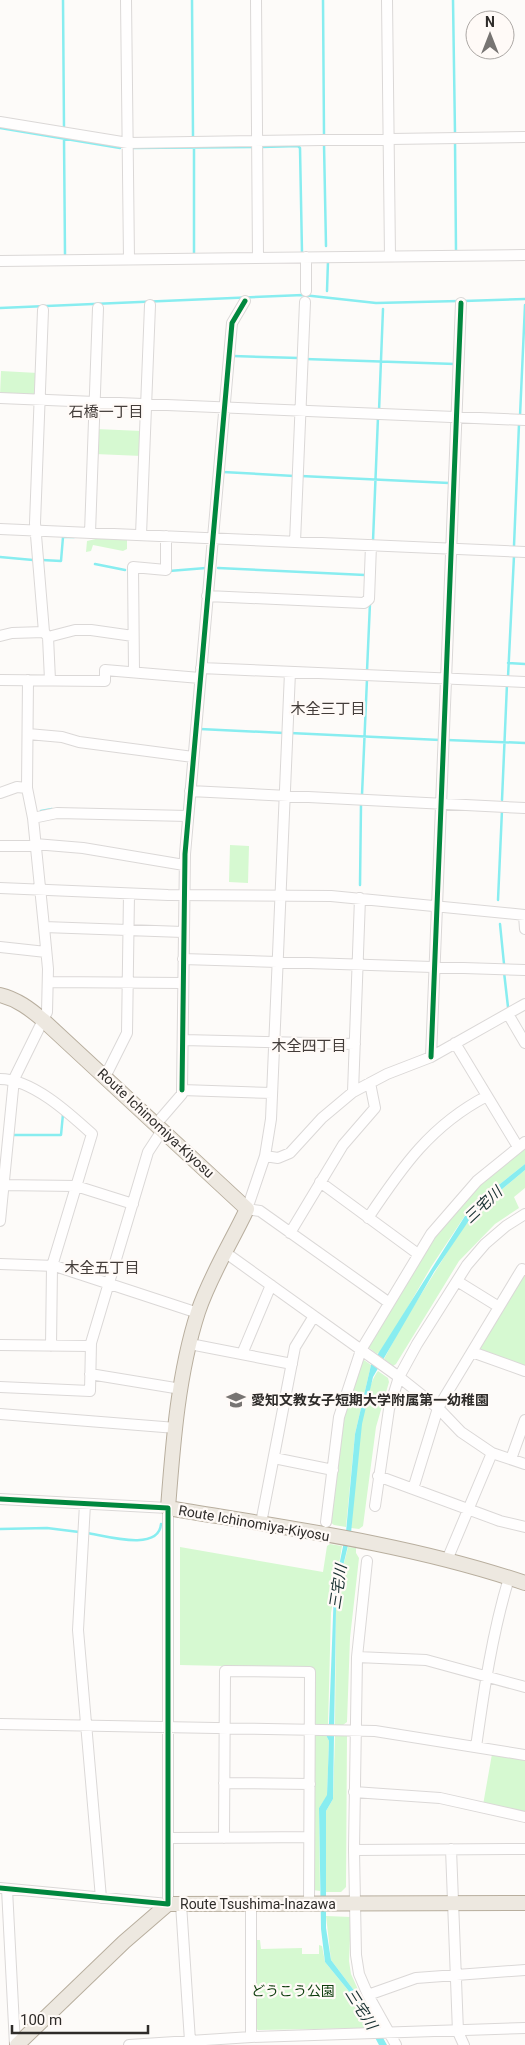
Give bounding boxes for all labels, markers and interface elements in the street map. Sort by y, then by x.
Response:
north arrow [465,10,515,60]
text: N [485,14,495,30]
district label: 石橋一丁目 [68,403,144,421]
district label: 木全三丁目 [290,700,366,718]
district label: 木全四丁目 [271,1037,347,1055]
street label: Route Ichinomiya-Kiyosu [95,1065,217,1181]
water label: 三宅川 [460,1182,507,1227]
district label: 木全五丁目 [64,1259,140,1277]
school or university icon: 愛知文教女子短期大学附属第一幼稚園 [225,1389,247,1411]
place label: 愛知文教女子短期大学附属第一幼稚園 [251,1392,489,1408]
street label: Route Ichinomiya-Kiyosu [177,1502,331,1544]
water label: 三宅川 [326,1561,351,1611]
street label: Route Tsushima-Inazawa [180,1896,336,1912]
park label: どうこう公園 [251,1983,335,1999]
water label: 三宅川 [341,1985,382,2035]
scale bar [12,2002,149,2034]
text: 100 m [20,2011,62,2029]

